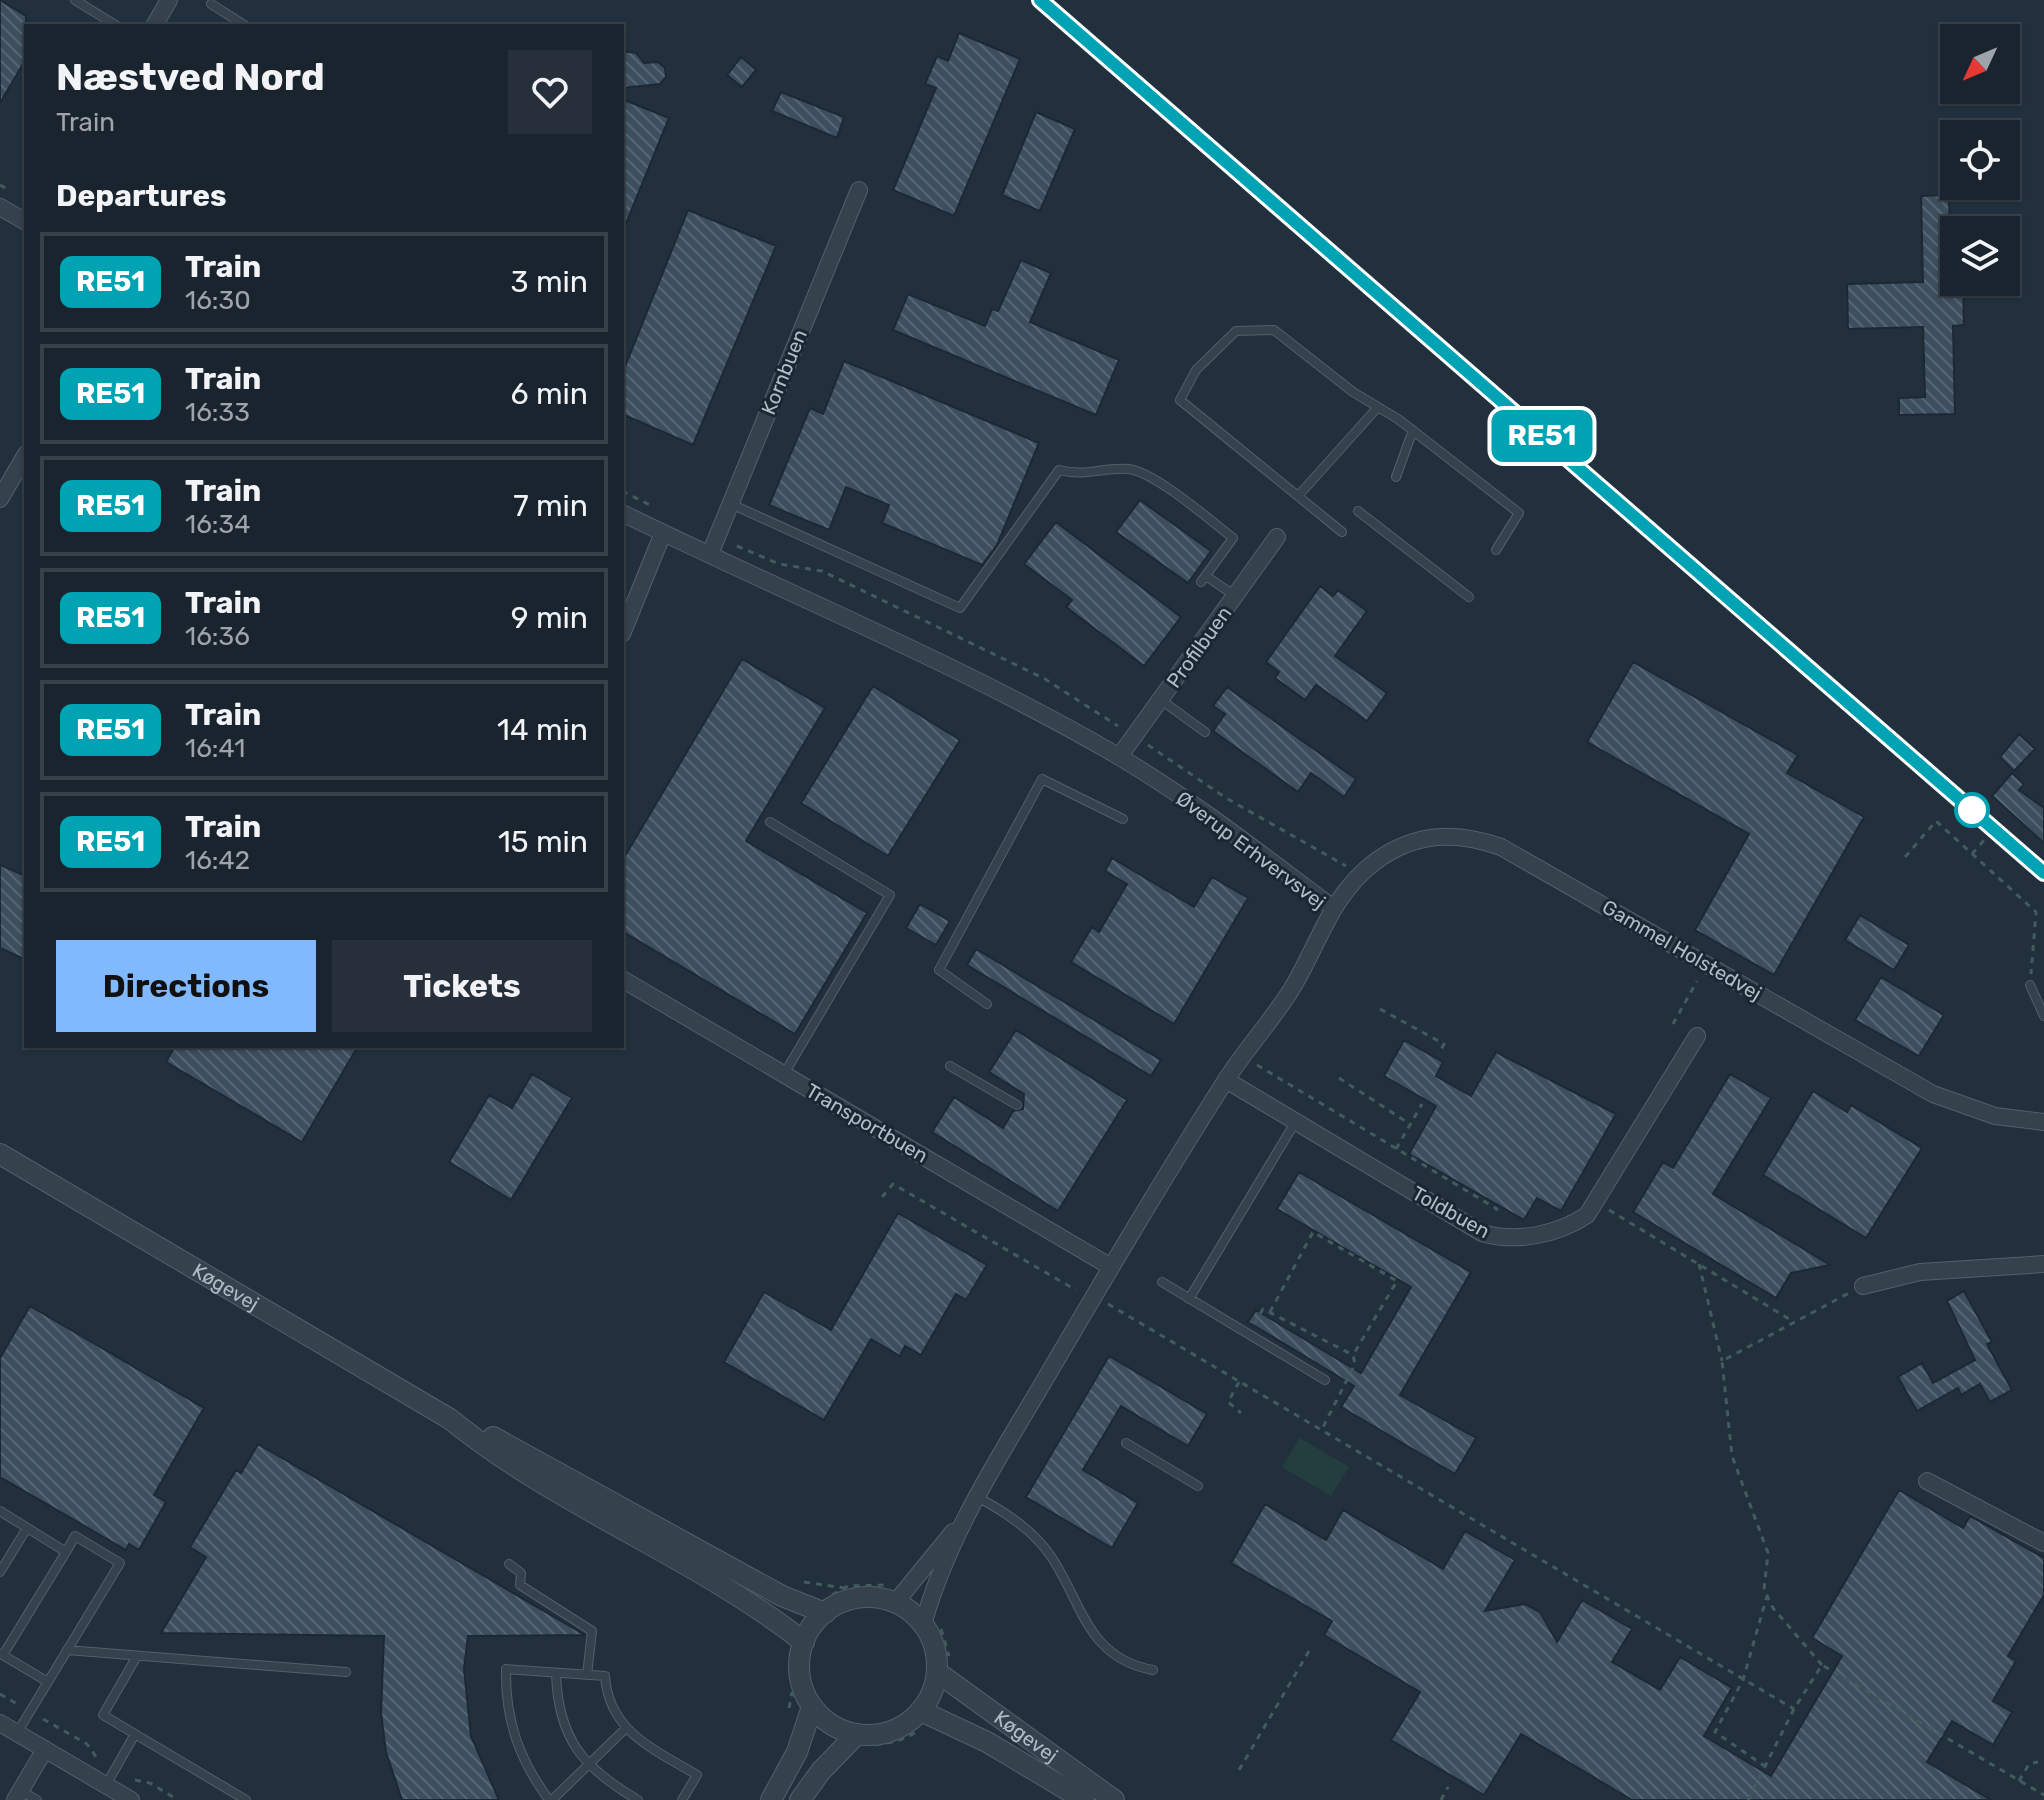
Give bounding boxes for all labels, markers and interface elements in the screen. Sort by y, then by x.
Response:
north arrow [1940,24,2020,104]
map controls [1940,24,2020,296]
button: heart [508,50,592,134]
text: Næstved Nord [56,54,325,100]
text: Train [56,107,115,138]
button: locate [1940,120,2020,200]
text: Departures [56,178,227,214]
button: layers [1940,216,2020,296]
text: Train [185,249,261,285]
text: 3 min [511,264,588,300]
text: RE51 [76,265,145,298]
text: 16:30 [185,285,251,316]
street label: Kornbuen [756,326,812,418]
text: Train [185,361,261,397]
text: 6 min [510,376,588,412]
text: RE51 [76,377,145,410]
text: 16:33 [185,397,250,428]
line badge: RE51 [1486,410,1598,462]
text: RE51 [1507,419,1577,452]
text: Train [185,473,261,509]
text: 7 min [513,488,588,524]
text: RE51 [76,489,145,522]
text: 16:34 [185,509,250,540]
text: Train [185,585,261,621]
text: 9 min [511,600,588,636]
text: RE51 [76,601,145,634]
street label: Profilbuen [1161,602,1237,692]
text: 16:36 [185,621,250,652]
text: Train [185,697,261,733]
text: 14 min [497,712,588,748]
text: RE51 [76,713,145,746]
text: 16:41 [185,733,245,764]
street label: Øverup Erhvervsvej [1172,786,1330,914]
unlabelled marker [1955,793,1989,827]
text: Train [185,809,261,845]
text: 15 min [498,824,588,860]
text: RE51 [76,825,145,858]
text: 16:42 [185,845,250,876]
street label: Gammel Holstedvej [1598,895,1766,1005]
button: Directions [56,940,316,1032]
button: Tickets [332,940,592,1032]
street label: Transportbuen [802,1078,932,1168]
street label: Toldbuen [1408,1181,1494,1243]
street label: Køgevej [188,1258,263,1316]
street label: Køgevej [990,1705,1063,1767]

